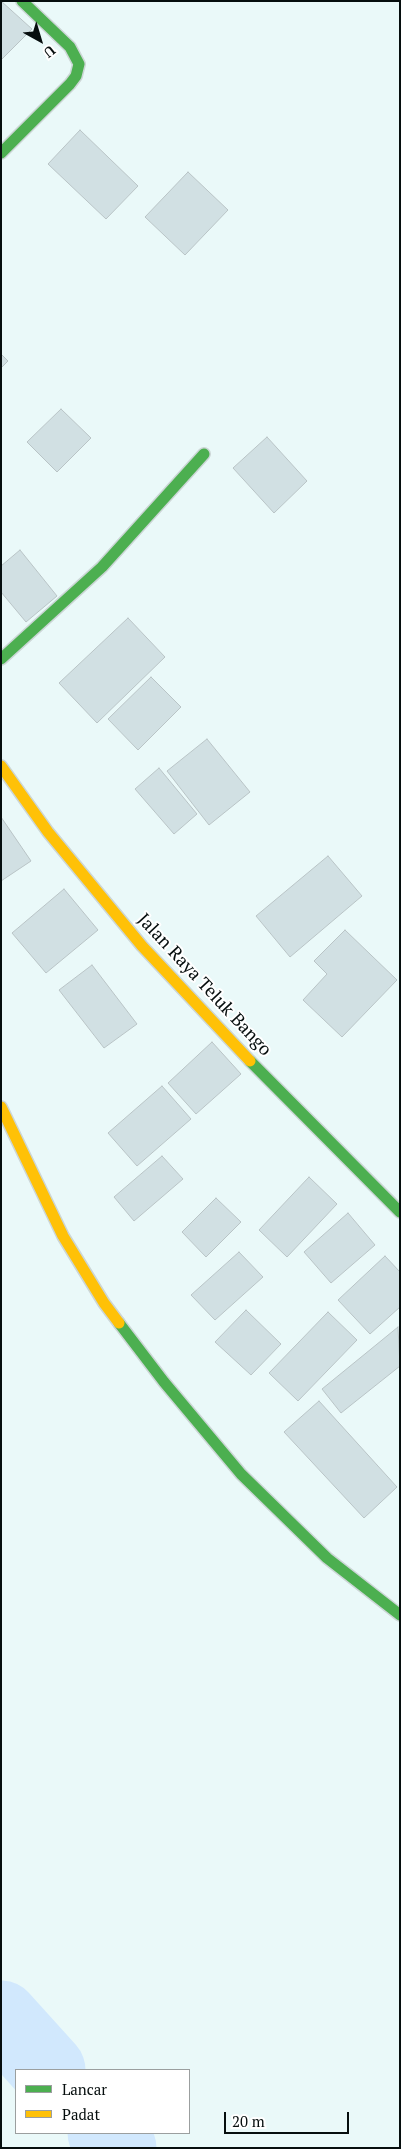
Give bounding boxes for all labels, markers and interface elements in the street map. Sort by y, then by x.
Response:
north arrow [15,15,65,65]
text: U [40,42,60,63]
street label: Jalan Raya Teluk Bango [132,909,276,1061]
legend [15,2069,190,2134]
text: Lancar [62,2079,107,2099]
scale bar [226,2102,351,2134]
text: Padat [62,2104,100,2124]
text: 20 m [232,2111,265,2131]

